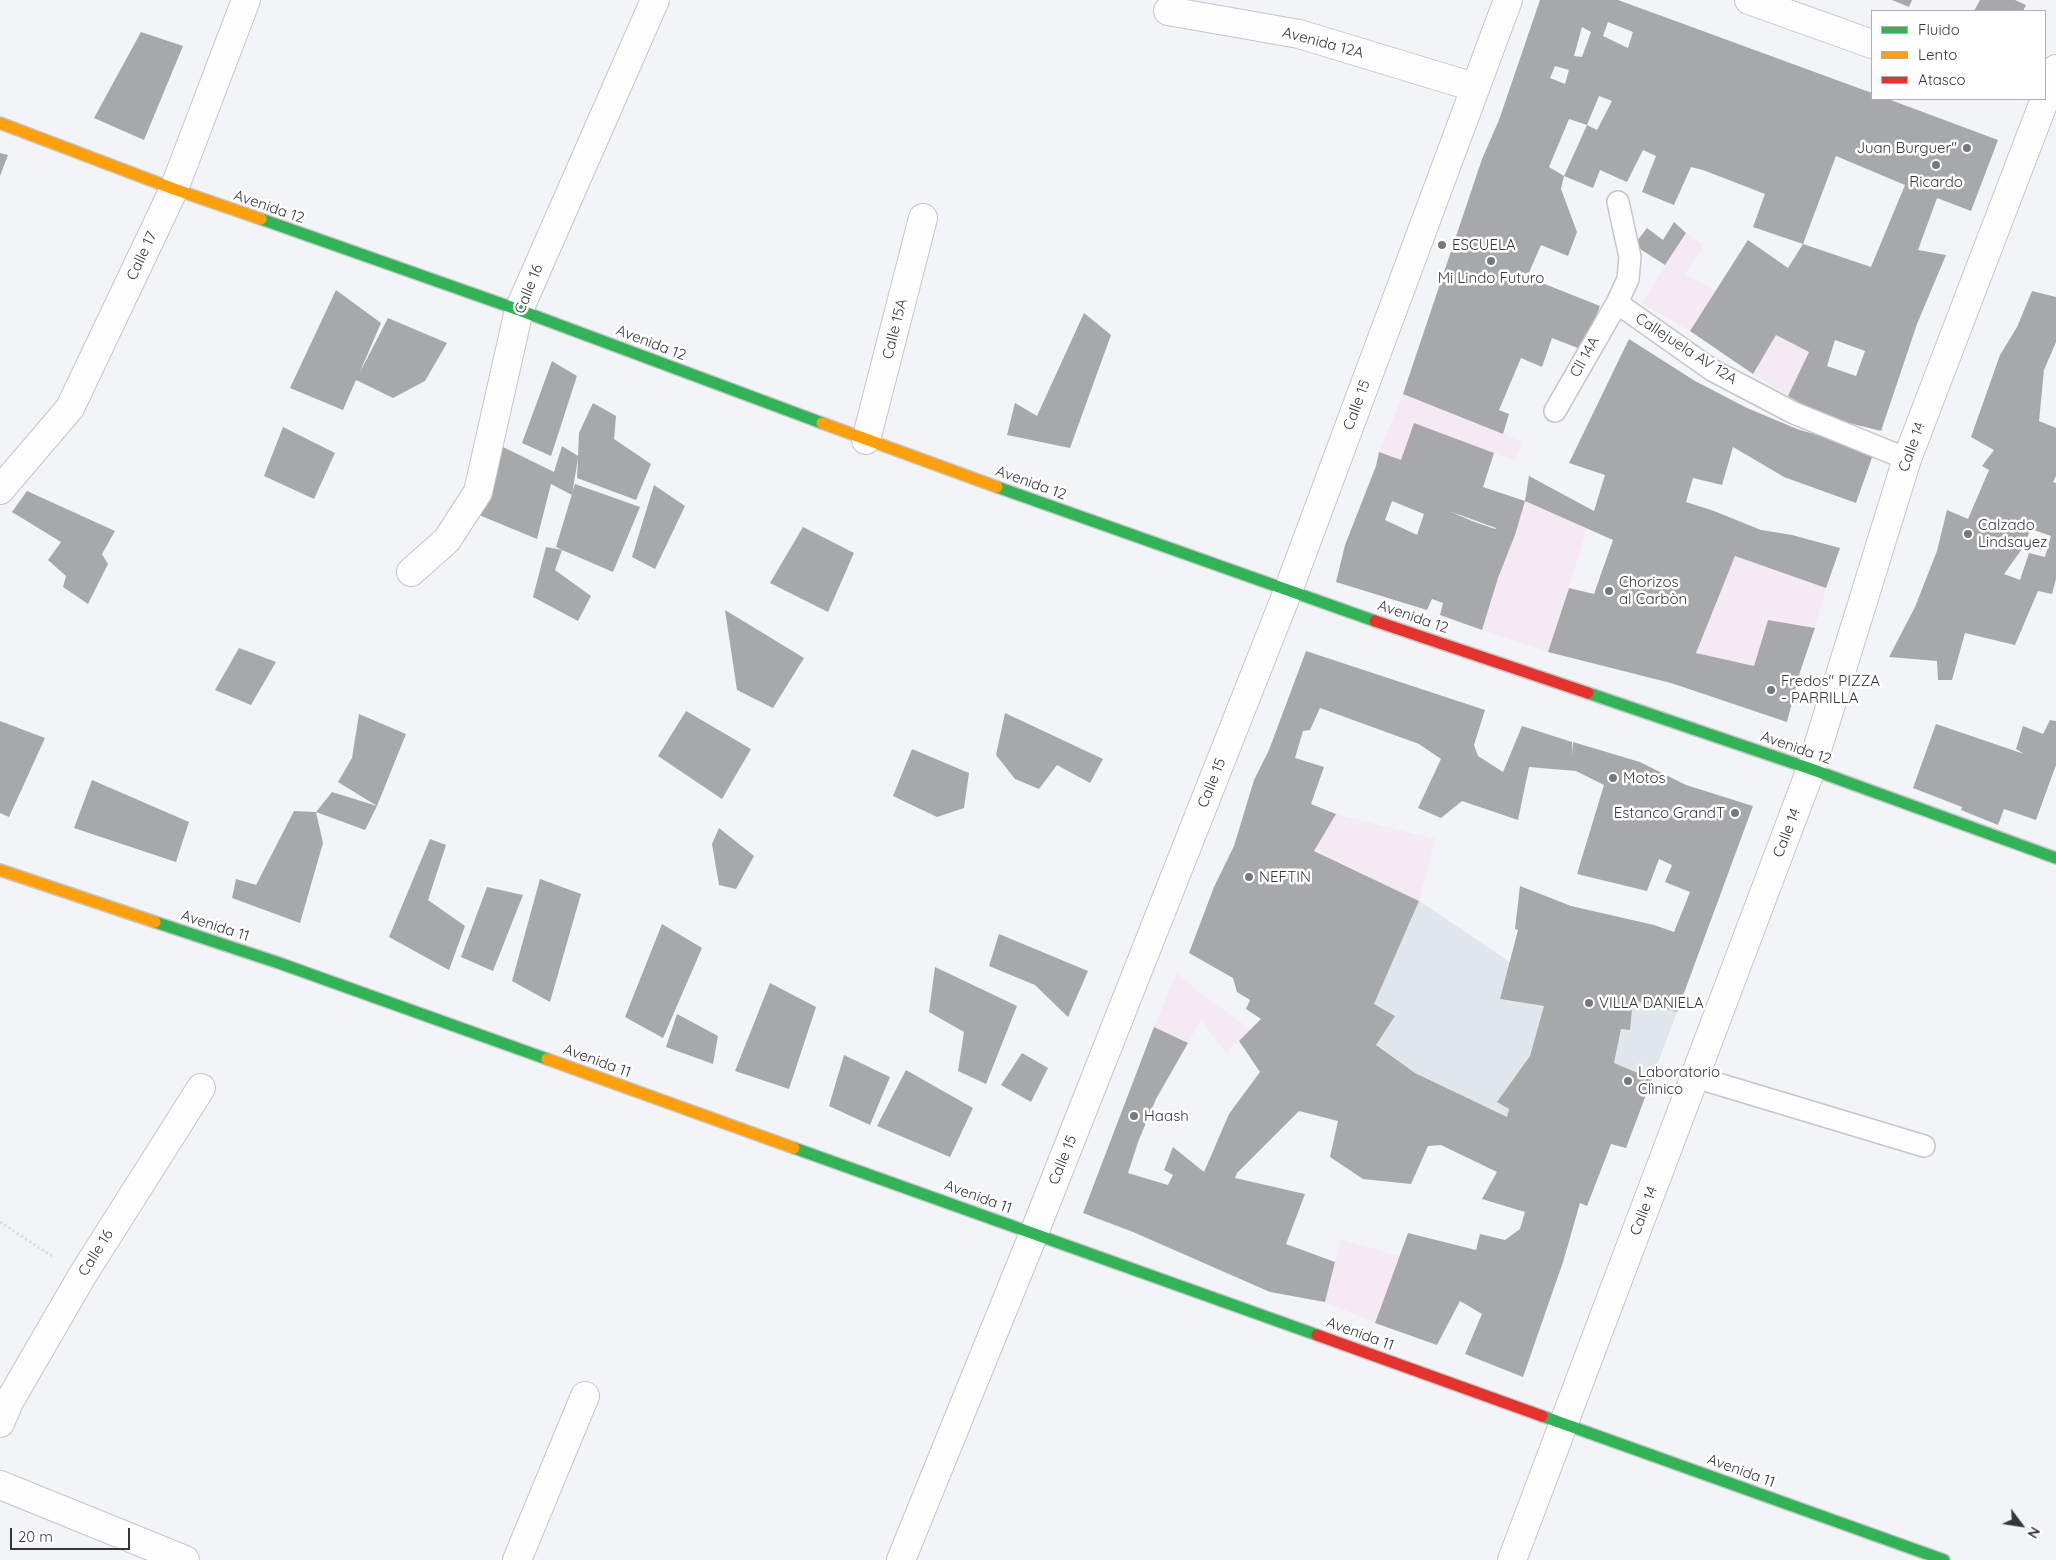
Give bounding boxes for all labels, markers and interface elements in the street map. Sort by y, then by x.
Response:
legend [1871,10,2046,100]
text: Fluido [1918,20,1960,39]
street label: Avenida 12A [1280,24,1366,62]
text: Lento [1918,45,1957,64]
text: Atasco [1918,70,1966,89]
place label: Juan Burguer" [1856,139,1957,157]
marker: Juan Burguer" [1961,142,1973,154]
marker: Ricardo [1930,159,1942,171]
place label: Ricardo [1909,173,1963,191]
street label: Avenida 12 [231,187,307,227]
street label: Calle 17 [123,229,161,283]
place label: ESCUELA [1452,236,1516,254]
marker: ESCUELA [1436,239,1448,251]
marker: Mi Lindo Futuro [1485,255,1497,267]
street label: Calle 16 [511,262,547,316]
place label: Mi Lindo Futuro [1438,269,1544,287]
street label: Calle 15A [879,297,911,361]
street label: Callejuela AV 12A [1632,309,1740,389]
street label: Avenida 12 [613,321,689,365]
street label: Cll 14A [1567,334,1603,380]
street label: Calle 15 [1340,378,1374,432]
street label: Calle 14 [1895,420,1929,474]
street label: Avenida 12 [993,462,1069,504]
place label: Calzado Lindsayez [1978,516,2047,551]
marker: Calzado Lindsayez [1962,528,1974,540]
place label: Chorizos al Carbòn [1619,573,1687,608]
marker: Chorizos al Carbòn [1603,585,1615,597]
street label: Avenida 12 [1375,597,1451,637]
place label: Fredos" PIZZA - PARRILLA [1781,672,1880,707]
marker: Fredos" PIZZA - PARRILLA [1765,684,1777,696]
street label: Avenida 12 [1758,728,1834,768]
street label: Calle 15 [1194,756,1230,810]
place label: Motos [1623,769,1666,787]
marker: Motos [1607,772,1619,784]
place label: Estanco GrandT [1614,804,1725,822]
street label: Calle 14 [1769,806,1805,860]
marker: Estanco GrandT [1729,807,1741,819]
place label: NEFTIN [1259,868,1311,886]
marker: NEFTIN [1243,871,1255,883]
street label: Avenida 11 [179,906,251,946]
place label: VILLA DANIELA [1599,994,1704,1012]
marker: VILLA DANIELA [1583,997,1595,1009]
street label: Avenida 11 [561,1040,633,1082]
place label: Laboratorio Clìnico [1638,1063,1720,1098]
marker: Laboratorio Clìnico [1622,1075,1634,1087]
place label: Haash [1144,1107,1189,1125]
marker: Haash [1128,1110,1140,1122]
street label: Calle 15 [1045,1133,1081,1187]
street label: Avenida 11 [942,1176,1014,1218]
street label: Calle 14 [1626,1184,1662,1238]
street label: Calle 16 [75,1226,117,1280]
street label: Avenida 11 [1324,1313,1396,1355]
street label: Avenida 11 [1705,1450,1777,1492]
north arrow [1996,1500,2046,1550]
scale bar [12,1518,132,1550]
text: N [2023,1524,2044,1542]
text: 20 m [18,1527,53,1546]

